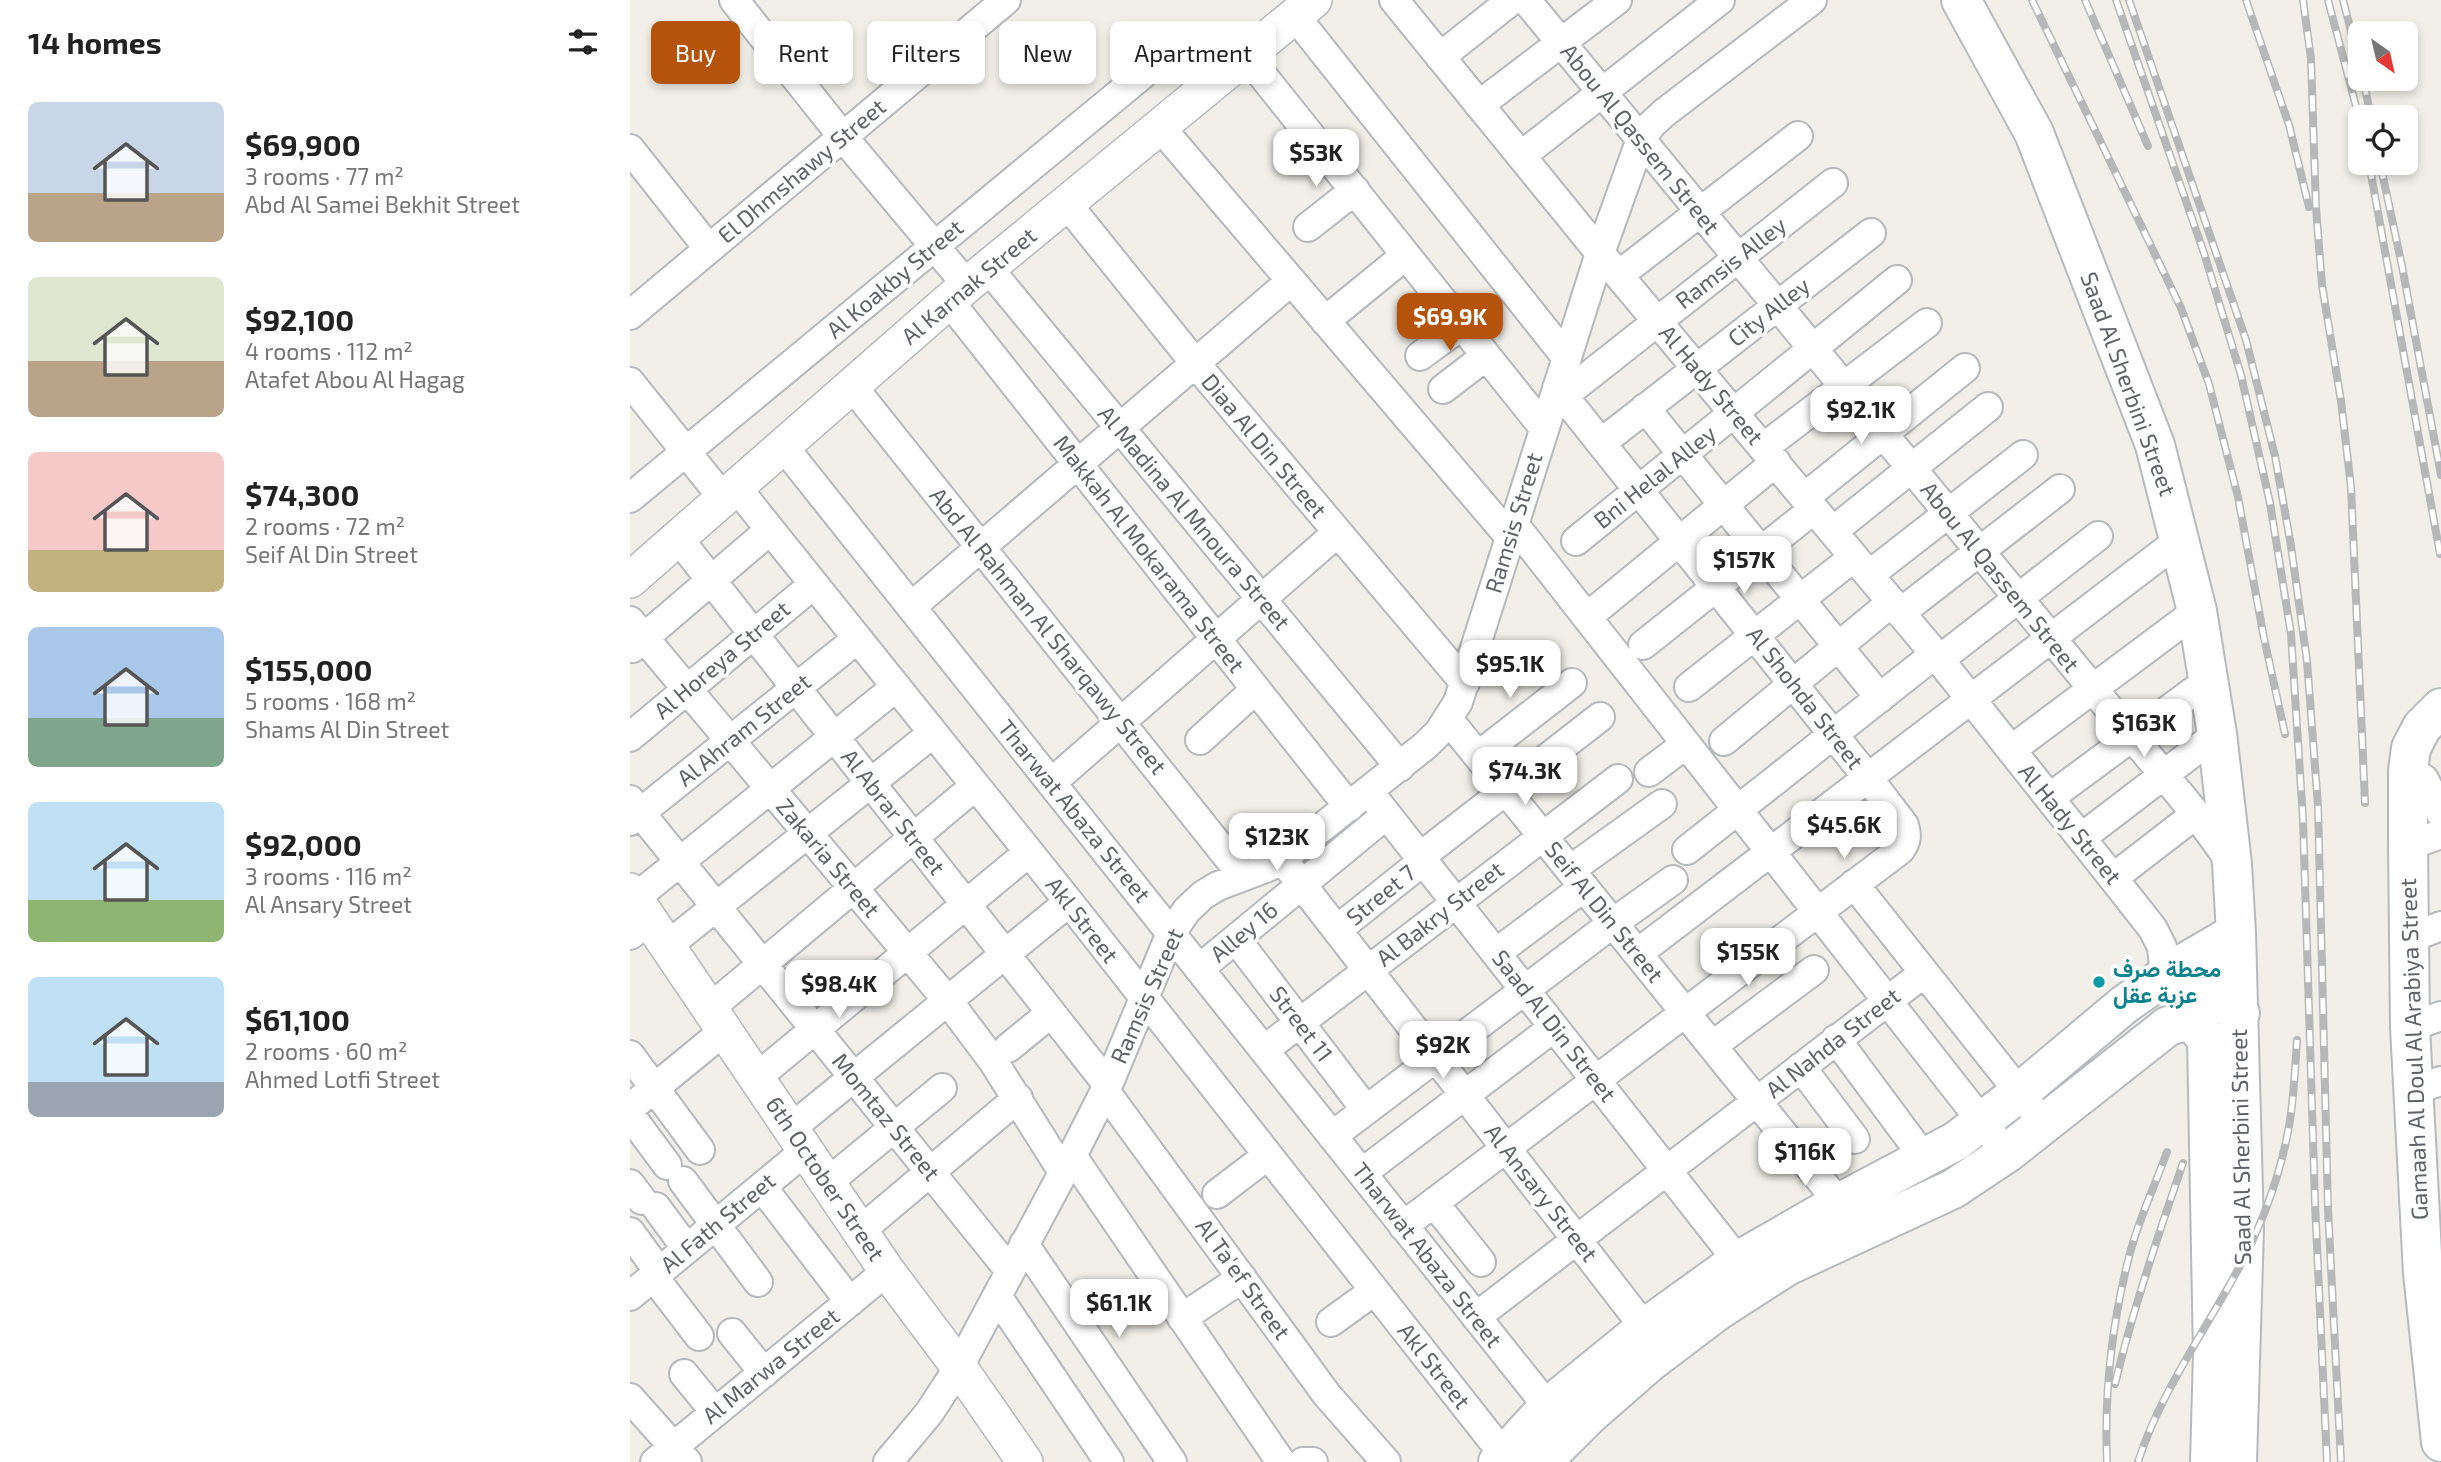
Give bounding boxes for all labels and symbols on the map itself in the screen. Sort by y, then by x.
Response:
north arrow [2348,21,2418,91]
street label: Abou Al Qassem Street [1555,38,1726,239]
street label: El Dhmshawy Street [712,92,891,249]
pin: $53K [1275,130,1357,189]
street label: Ramsis Alley [1669,210,1791,314]
street label: Al Koakby Street [820,213,969,344]
street label: Al Karnak Street [895,220,1042,350]
street label: Saad Al Sherbini Street [2075,268,2183,500]
street label: City Alley [1722,271,1815,352]
pin: $69.9K [1393,294,1507,353]
street label: Al Hady Street [1654,319,1770,450]
street label: Diaa Al Din Street [1196,367,1333,523]
pin: $92.1K [1804,386,1918,446]
street label: Al Madina Al Mnoura Street [1093,399,1297,635]
street label: Bni Helal Alley [1588,418,1721,534]
street label: Makkah Al Mokarama Street [1048,429,1251,678]
street label: Ramsis Street [1478,449,1548,596]
street label: Abou Al Qassem Street [1915,476,2086,677]
street label: Abd Al Rahman Al Sharqawy Street [924,481,1173,780]
pin: $157K [1695,536,1793,596]
street label: Al Horeya Street [648,594,795,724]
street label: Al Shohda Street [1741,621,1870,774]
pin: $95.1K [1453,640,1567,700]
street label: Al Ahram Street [671,667,816,792]
pin: $163K [2095,700,2193,759]
street label: Tharwat Abaza Street [993,713,1157,908]
street label: Al Abrar Street [836,743,952,880]
pin: $74.3K [1468,748,1582,807]
street label: Al Hady Street [2013,757,2128,890]
street label: Zakaria Street [771,792,887,923]
pin: $45.6K [1787,802,1901,861]
pin: $123K [1228,814,1326,873]
street label: Seif Al Din Street [1539,835,1670,988]
street label: Al Bakry Street [1370,855,1509,972]
street label: Street 7 [1340,858,1421,931]
street label: Akl Street [1041,871,1125,968]
street label: Gamaah Al Doul Al Arabiya Street [2393,877,2433,1221]
street label: Alley 16 [1204,895,1283,967]
street label: Ramsis Street [1104,923,1188,1068]
pin: $155K [1699,928,1797,988]
street label: Saad Al Din Street [1487,944,1623,1107]
place label: محطة صرف عزبة عقل [2113,954,2221,1010]
pin: $98.4K [782,960,896,1020]
marker: محطة صرف عزبة عقل [2091,974,2107,990]
street label: Street 11 [1264,980,1339,1067]
street label: Al Nahda Street [1760,981,1905,1103]
pin: $92K [1402,1021,1484,1081]
street label: Saad Al Sherbini Street [2224,1028,2256,1265]
street label: Momtaz Street [827,1047,947,1186]
street label: 6th October Street [761,1091,891,1266]
street label: Al Ansary Street [1479,1118,1604,1267]
pin: $116K [1756,1128,1854,1188]
street label: Tharwat Abaza Street [1347,1156,1509,1353]
street label: Al Fath Street [654,1166,781,1278]
street label: Al Ta'ef Street [1191,1212,1297,1345]
pin: $61.1K [1062,1280,1176,1339]
street label: Al Marwa Street [696,1301,845,1429]
street label: Akl Street [1393,1317,1477,1414]

